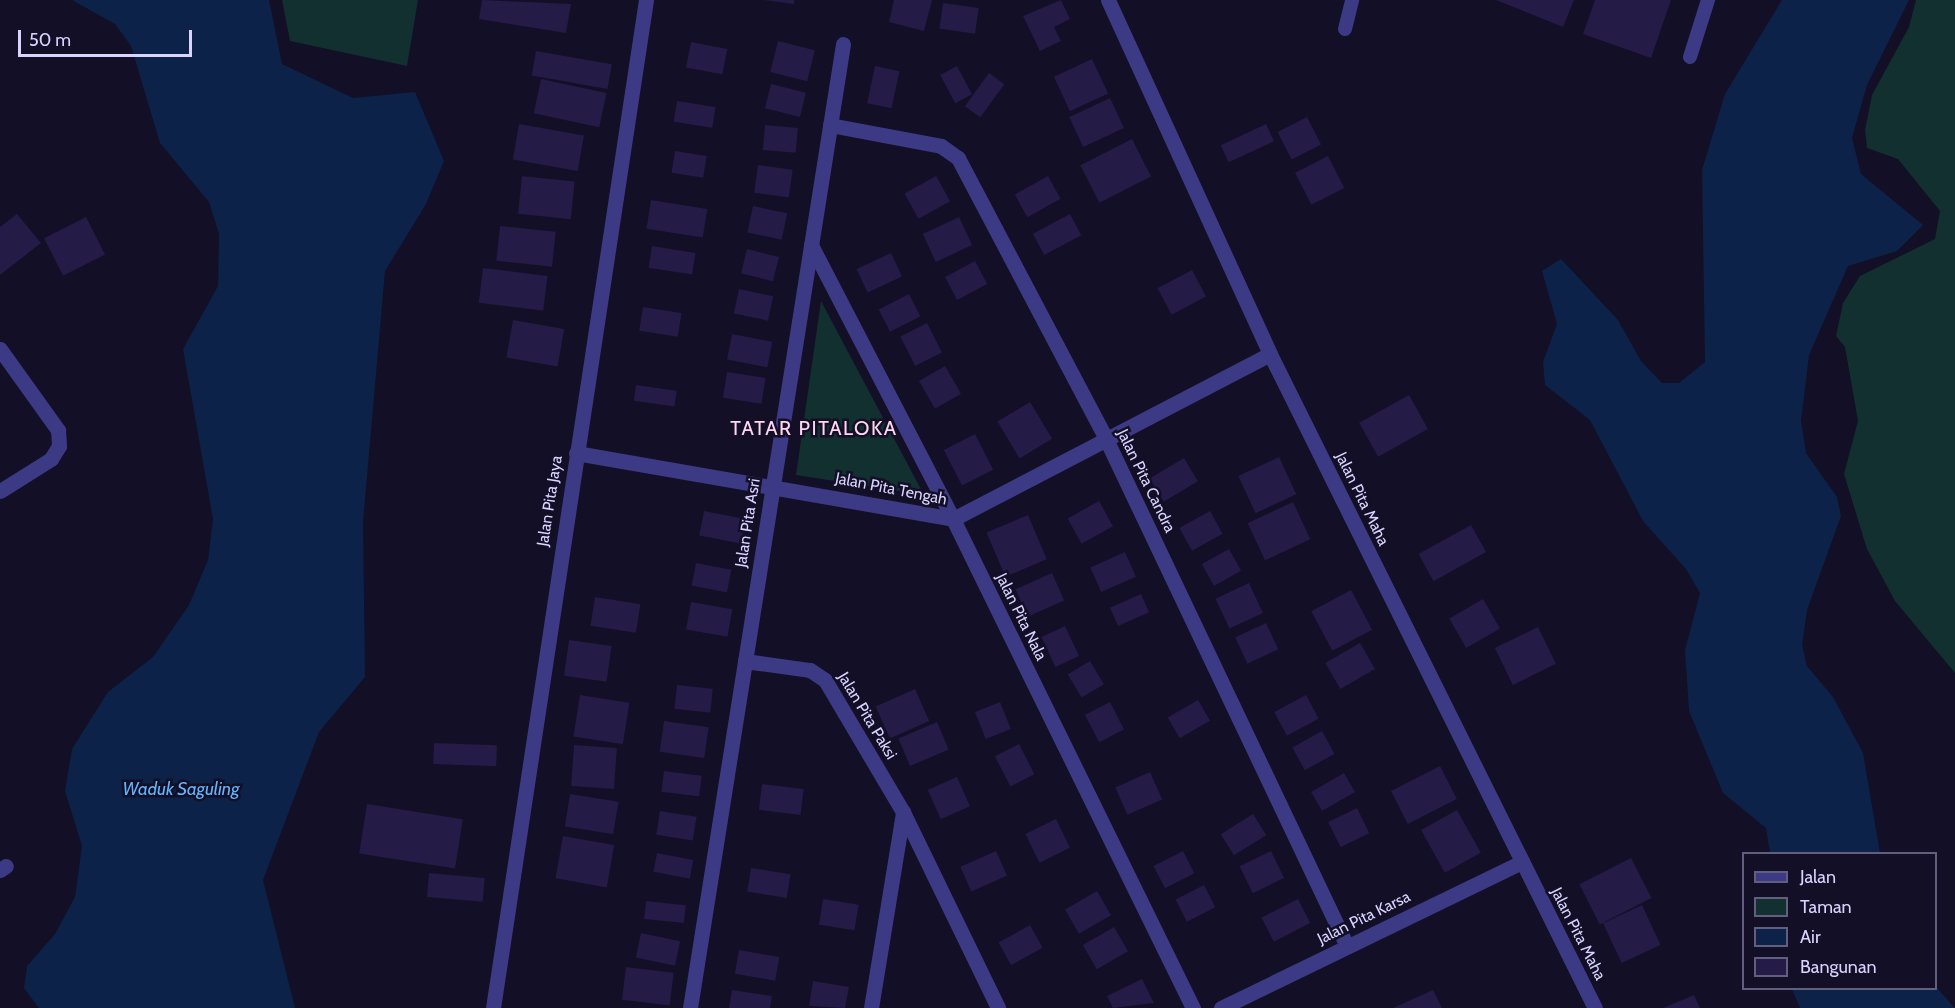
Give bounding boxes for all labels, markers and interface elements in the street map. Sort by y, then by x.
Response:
scale bar [21,18,195,56]
text: 50 m [29,29,71,51]
district label: TATAR PITALOKA [730,416,898,440]
street label: Jalan Pita Candra [1113,426,1179,536]
street label: Jalan Pita Maha [1331,449,1393,549]
street label: Jalan Pita Jaya [533,454,567,548]
street label: Jalan Pita Tengah [833,469,949,509]
street label: Jalan Pita Asri [732,477,764,569]
street label: Jalan Pita Nala [992,570,1050,664]
street label: Jalan Pita Paksi [833,669,901,763]
water label: Waduk Saguling [123,778,239,800]
legend [1742,852,1937,990]
text: Jalan [1800,866,1836,888]
street label: Jalan Pita Maha [1546,884,1610,984]
street label: Jalan Pita Karsa [1314,887,1414,949]
text: Taman [1800,896,1852,918]
text: Air [1800,926,1821,948]
text: Bangunan [1800,956,1877,978]

